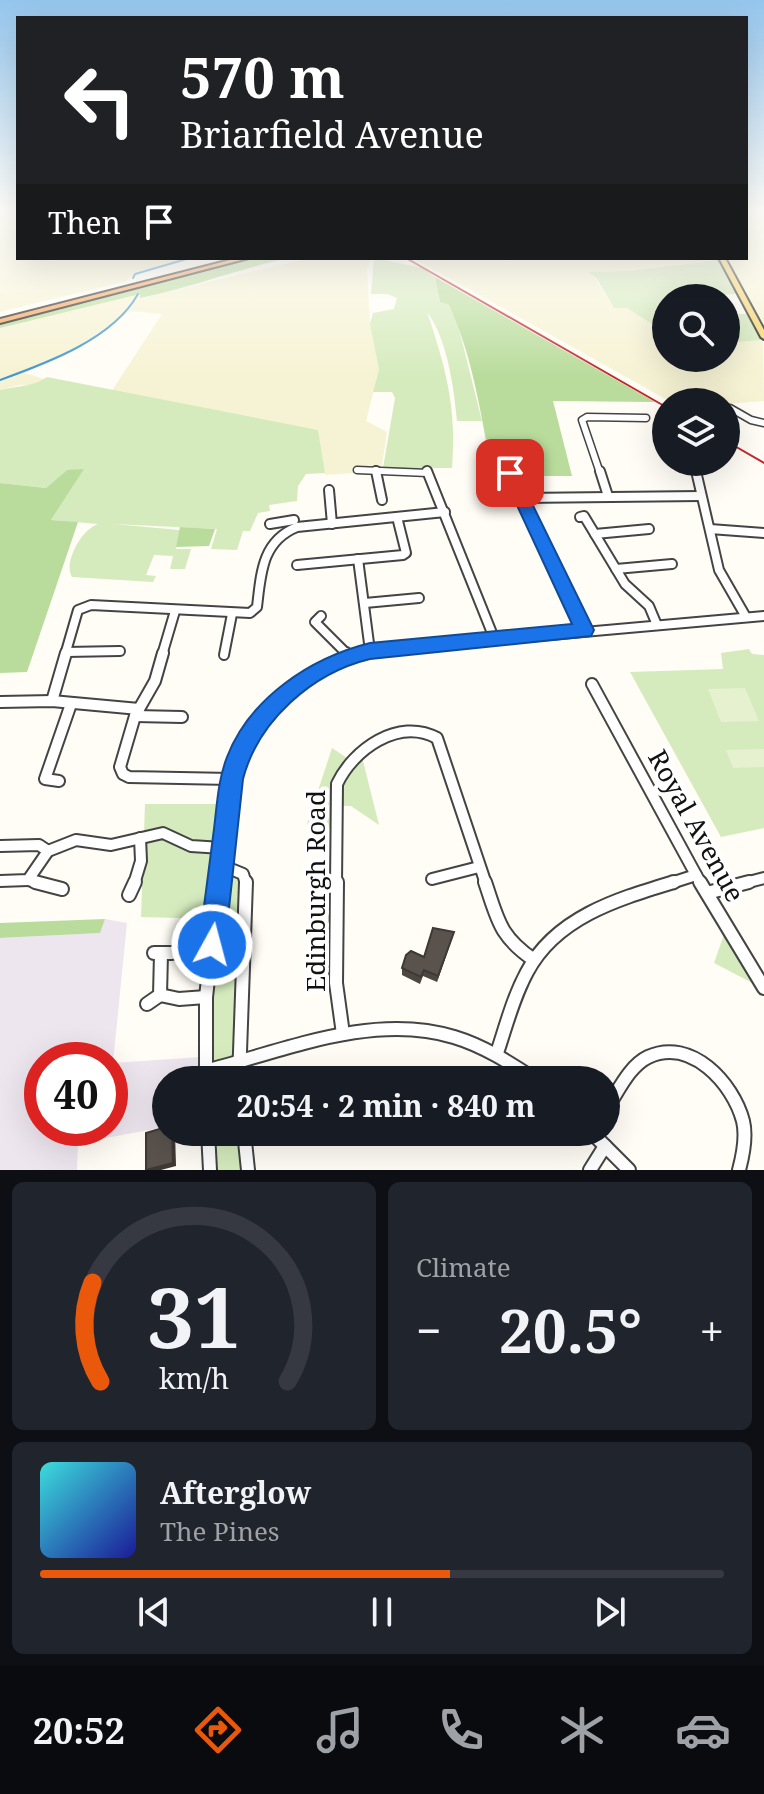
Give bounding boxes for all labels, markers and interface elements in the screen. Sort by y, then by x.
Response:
text: 570 m [180,38,345,114]
icon: left [48,48,152,152]
text: Briarfield Avenue [180,110,484,159]
icon: arrive [137,200,181,244]
text: Then [48,202,121,243]
map controls [652,284,740,476]
button: search [652,284,740,372]
button: layers [652,388,740,476]
pin [476,439,544,507]
icon: arrive [488,451,532,495]
street label: Royal Avenue [640,743,753,908]
street label: Edinburgh Road [297,790,333,992]
position arrow [170,903,254,987]
speed limit sign: 40 [24,1042,128,1146]
text: 20:54 · 2 min · 840 m [237,1085,535,1126]
text: Climate [416,1249,511,1285]
text: 31 [147,1259,241,1372]
text: 20.5° [499,1289,642,1371]
text: − [416,1300,441,1360]
text: + [699,1300,724,1360]
text: km/h [159,1358,229,1397]
text: Afterglow [160,1472,311,1513]
text: The Pines [160,1513,280,1549]
icon: previous [132,1590,176,1634]
icon: pause [360,1590,404,1634]
icon: next [588,1590,632,1634]
icon: directions [190,1702,246,1758]
icon: music [312,1702,368,1758]
icon: phone [433,1702,489,1758]
icon: climate [554,1702,610,1758]
icon: car [675,1702,731,1758]
text: 20:52 [33,1706,125,1755]

